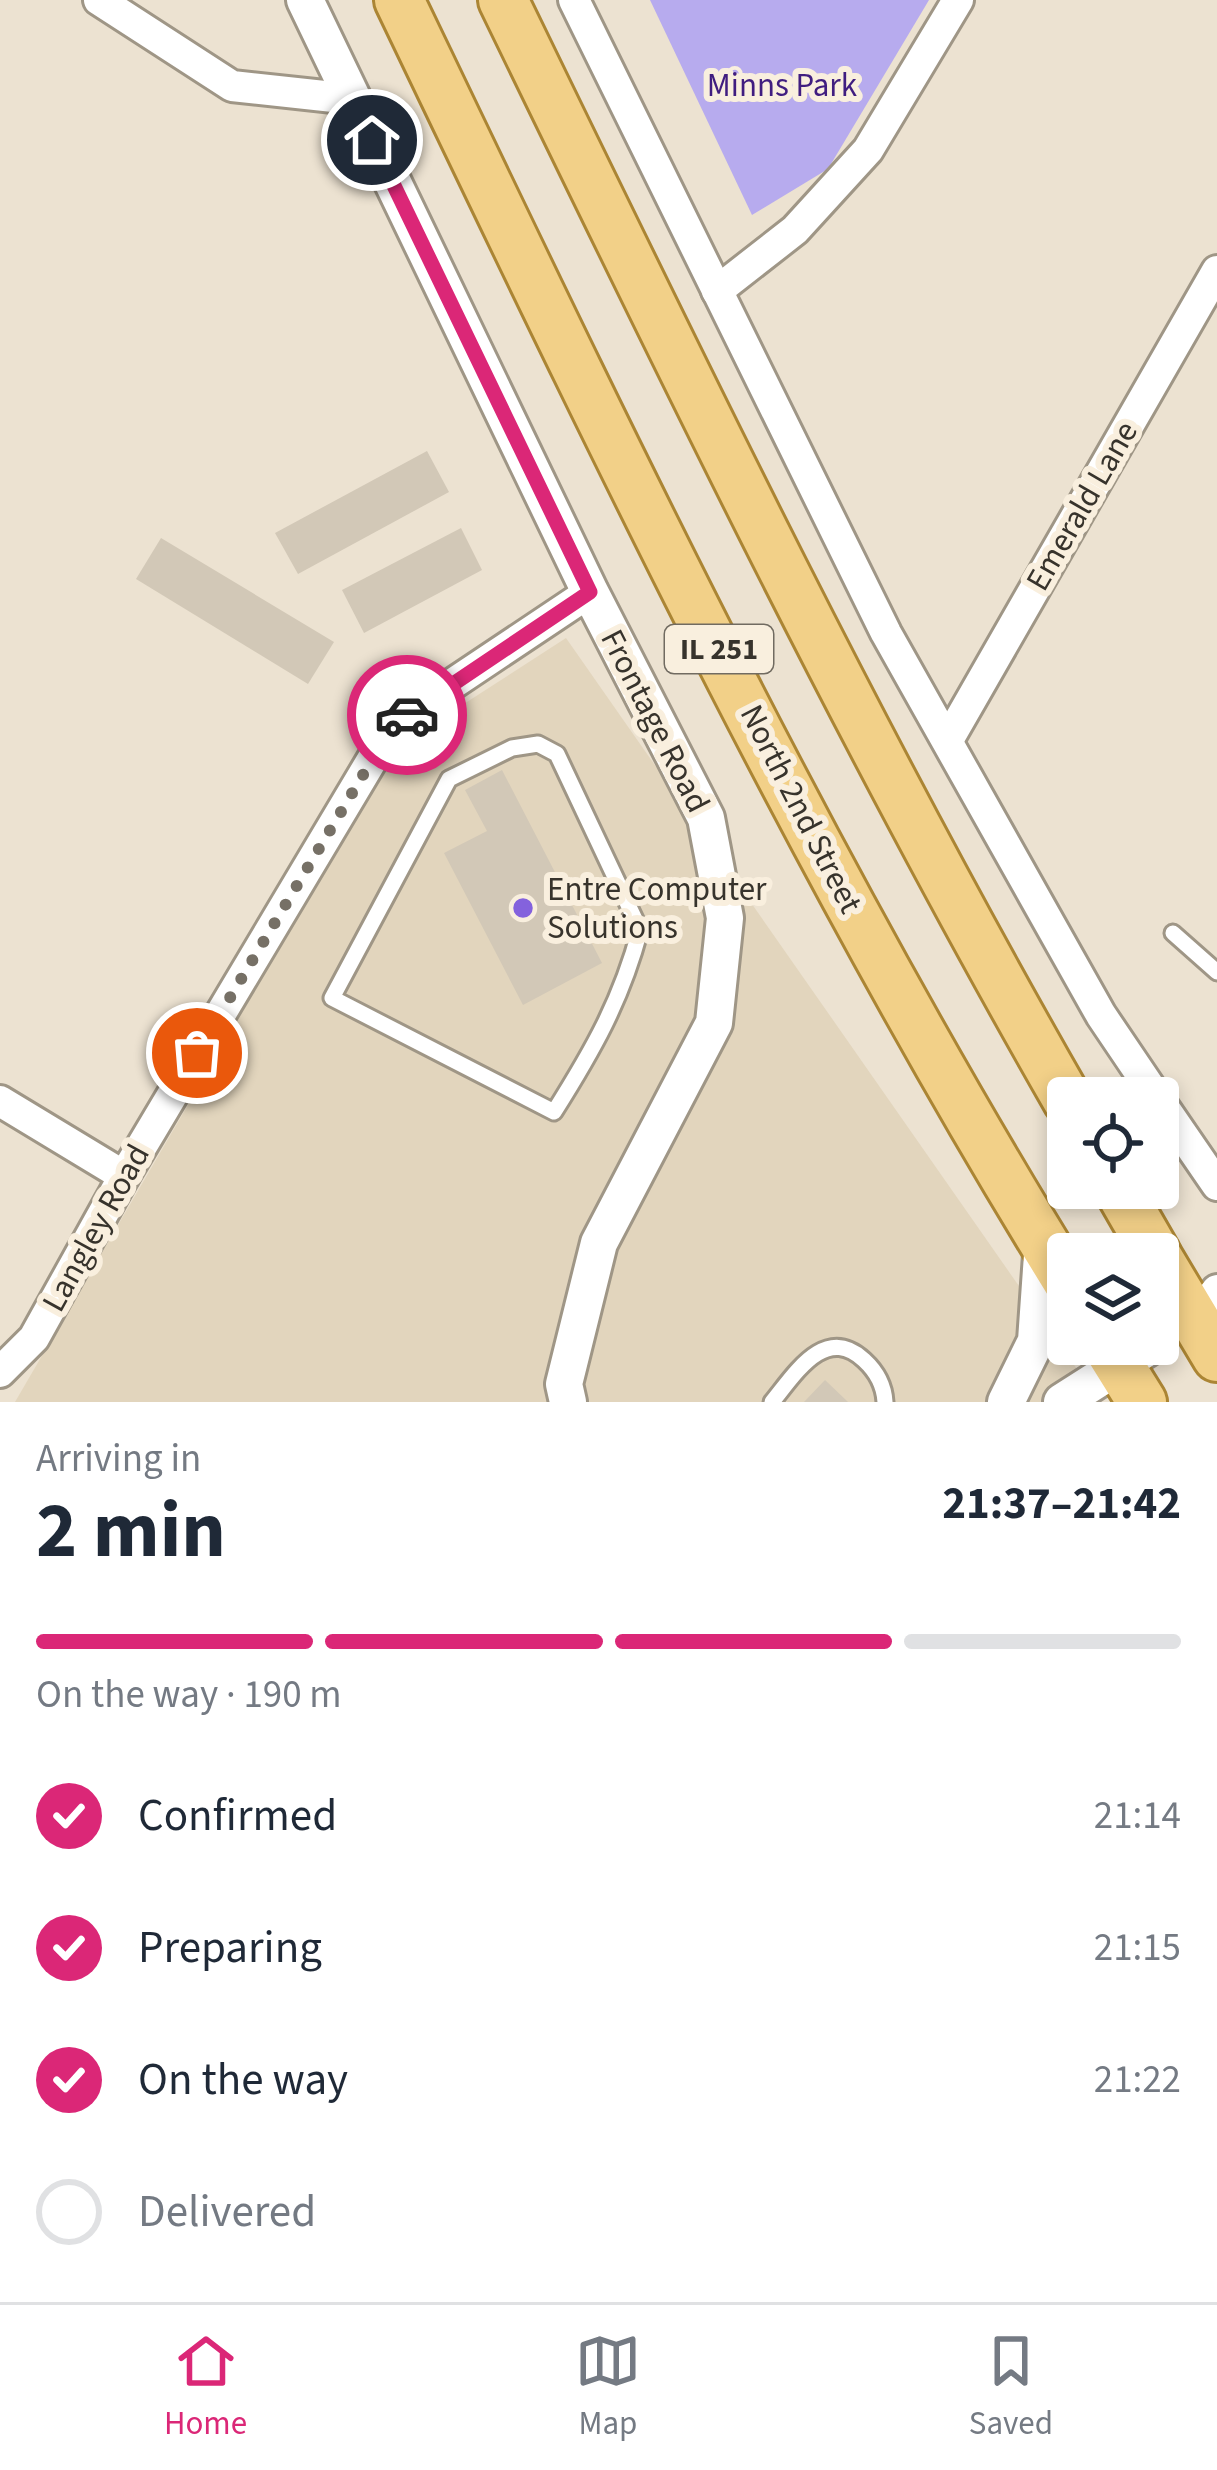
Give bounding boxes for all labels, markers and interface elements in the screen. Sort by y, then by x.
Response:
park label: Minns Park [707,62,858,109]
pin [321,89,423,191]
icon: home [339,107,405,173]
street label: Emerald Lane [1014,412,1150,600]
street label: Frontage Road [589,621,721,821]
road number: IL 251 [665,625,773,673]
courier [347,655,467,775]
icon: car [374,682,440,748]
street label: North 2nd Street [728,697,874,921]
place label: Entre Computer Solutions [547,866,767,951]
marker: Entre Computer Solutions [510,895,536,921]
pin [146,1002,248,1104]
icon: bag [164,1020,230,1086]
map controls [1047,1077,1179,1365]
button: locate [1047,1077,1179,1209]
street label: Langley Road [31,1136,161,1320]
button: layers [1047,1233,1179,1365]
text: Arriving in [36,1431,201,1487]
text: 21:37–21:42 [942,1472,1181,1536]
text: 2 min [36,1476,226,1587]
text: On the way · 190 m [36,1667,342,1723]
icon: check [36,1783,102,1849]
text: Confirmed [138,1784,337,1848]
text: 21:14 [1094,1788,1181,1844]
icon: check [36,1915,102,1981]
text: Preparing [138,1916,322,1980]
text: 21:15 [1094,1920,1181,1976]
icon: check [36,2047,102,2113]
text: On the way [138,2048,348,2112]
text: 21:22 [1094,2052,1181,2108]
text: Delivered [138,2180,316,2244]
tab: Home [164,2328,247,2447]
tab: Map [575,2328,641,2447]
tab: Saved [969,2328,1053,2447]

